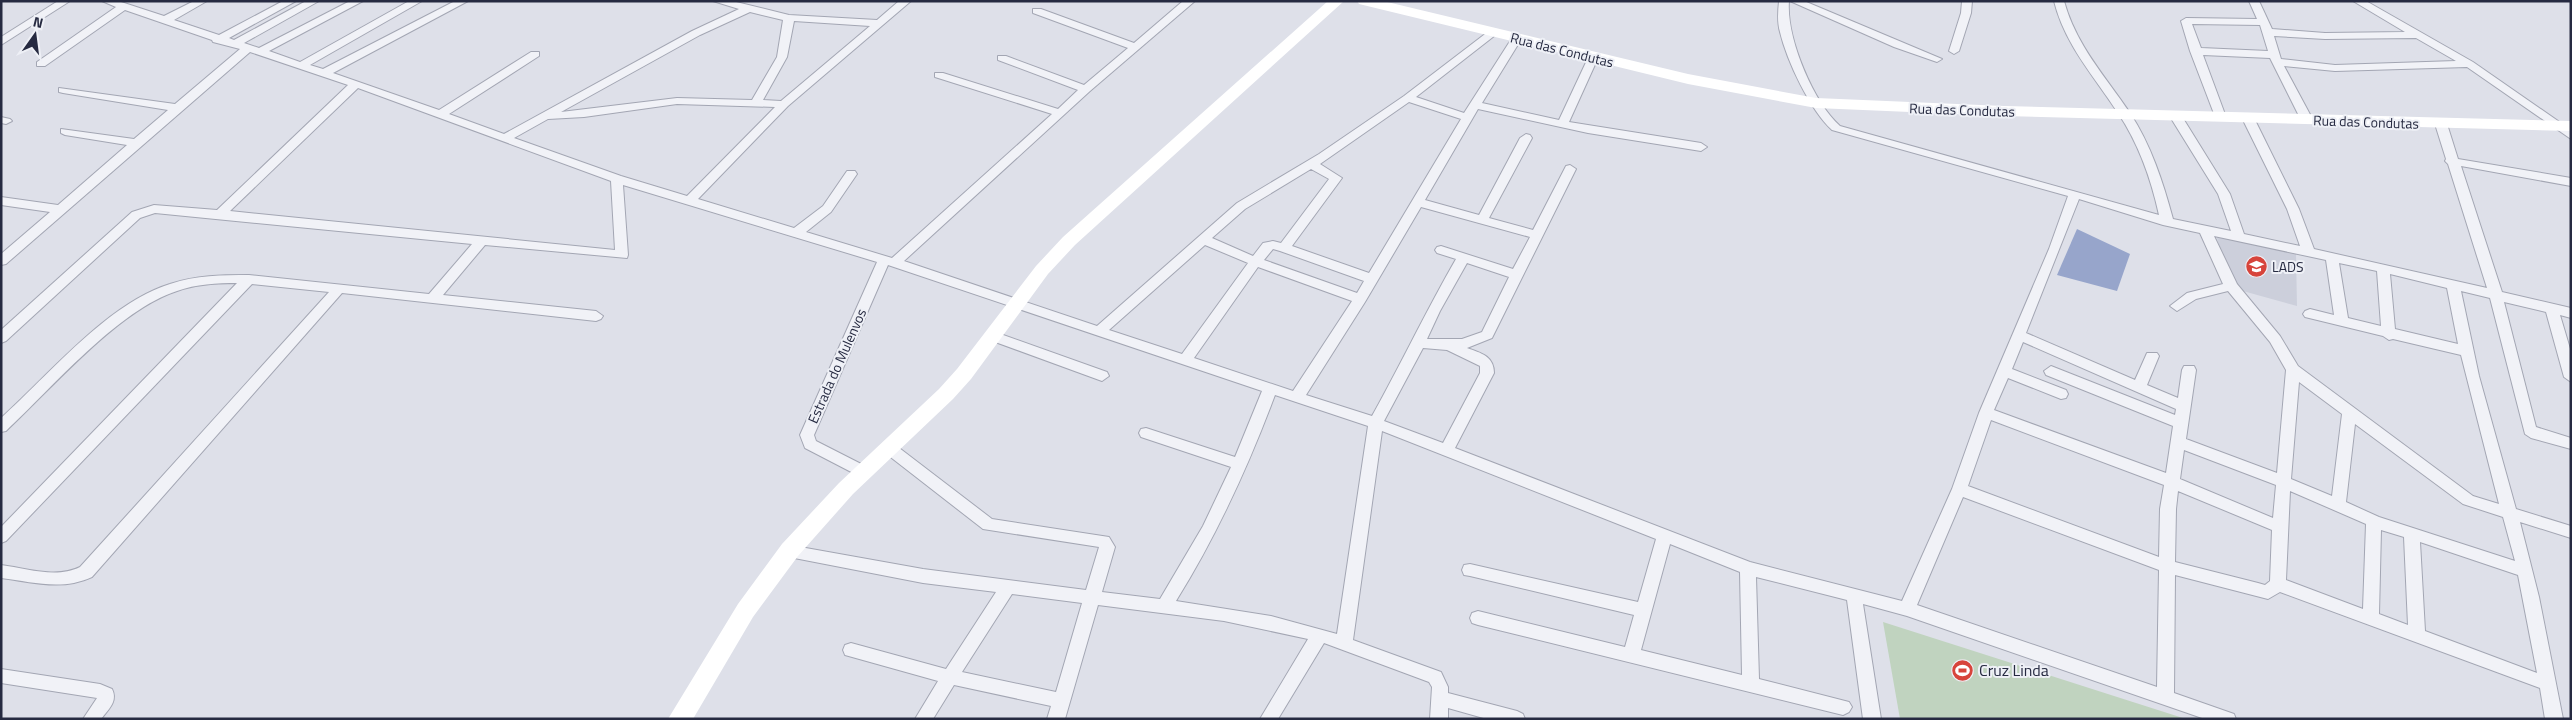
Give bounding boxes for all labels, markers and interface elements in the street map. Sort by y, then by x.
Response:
north arrow [10,10,60,60]
text: N [31,11,46,33]
street label: Rua das Condutas [1508,27,1616,73]
street label: Rua das Condutas [1909,97,2015,122]
street label: Rua das Condutas [2313,109,2419,134]
school or university icon: LADS [2244,255,2268,279]
place label: LADS [2272,256,2304,277]
street label: Estrada do Mulenvos [802,305,871,427]
sports icon: Cruz Linda [1951,658,1975,682]
place label: Cruz Linda [1979,658,2049,682]

